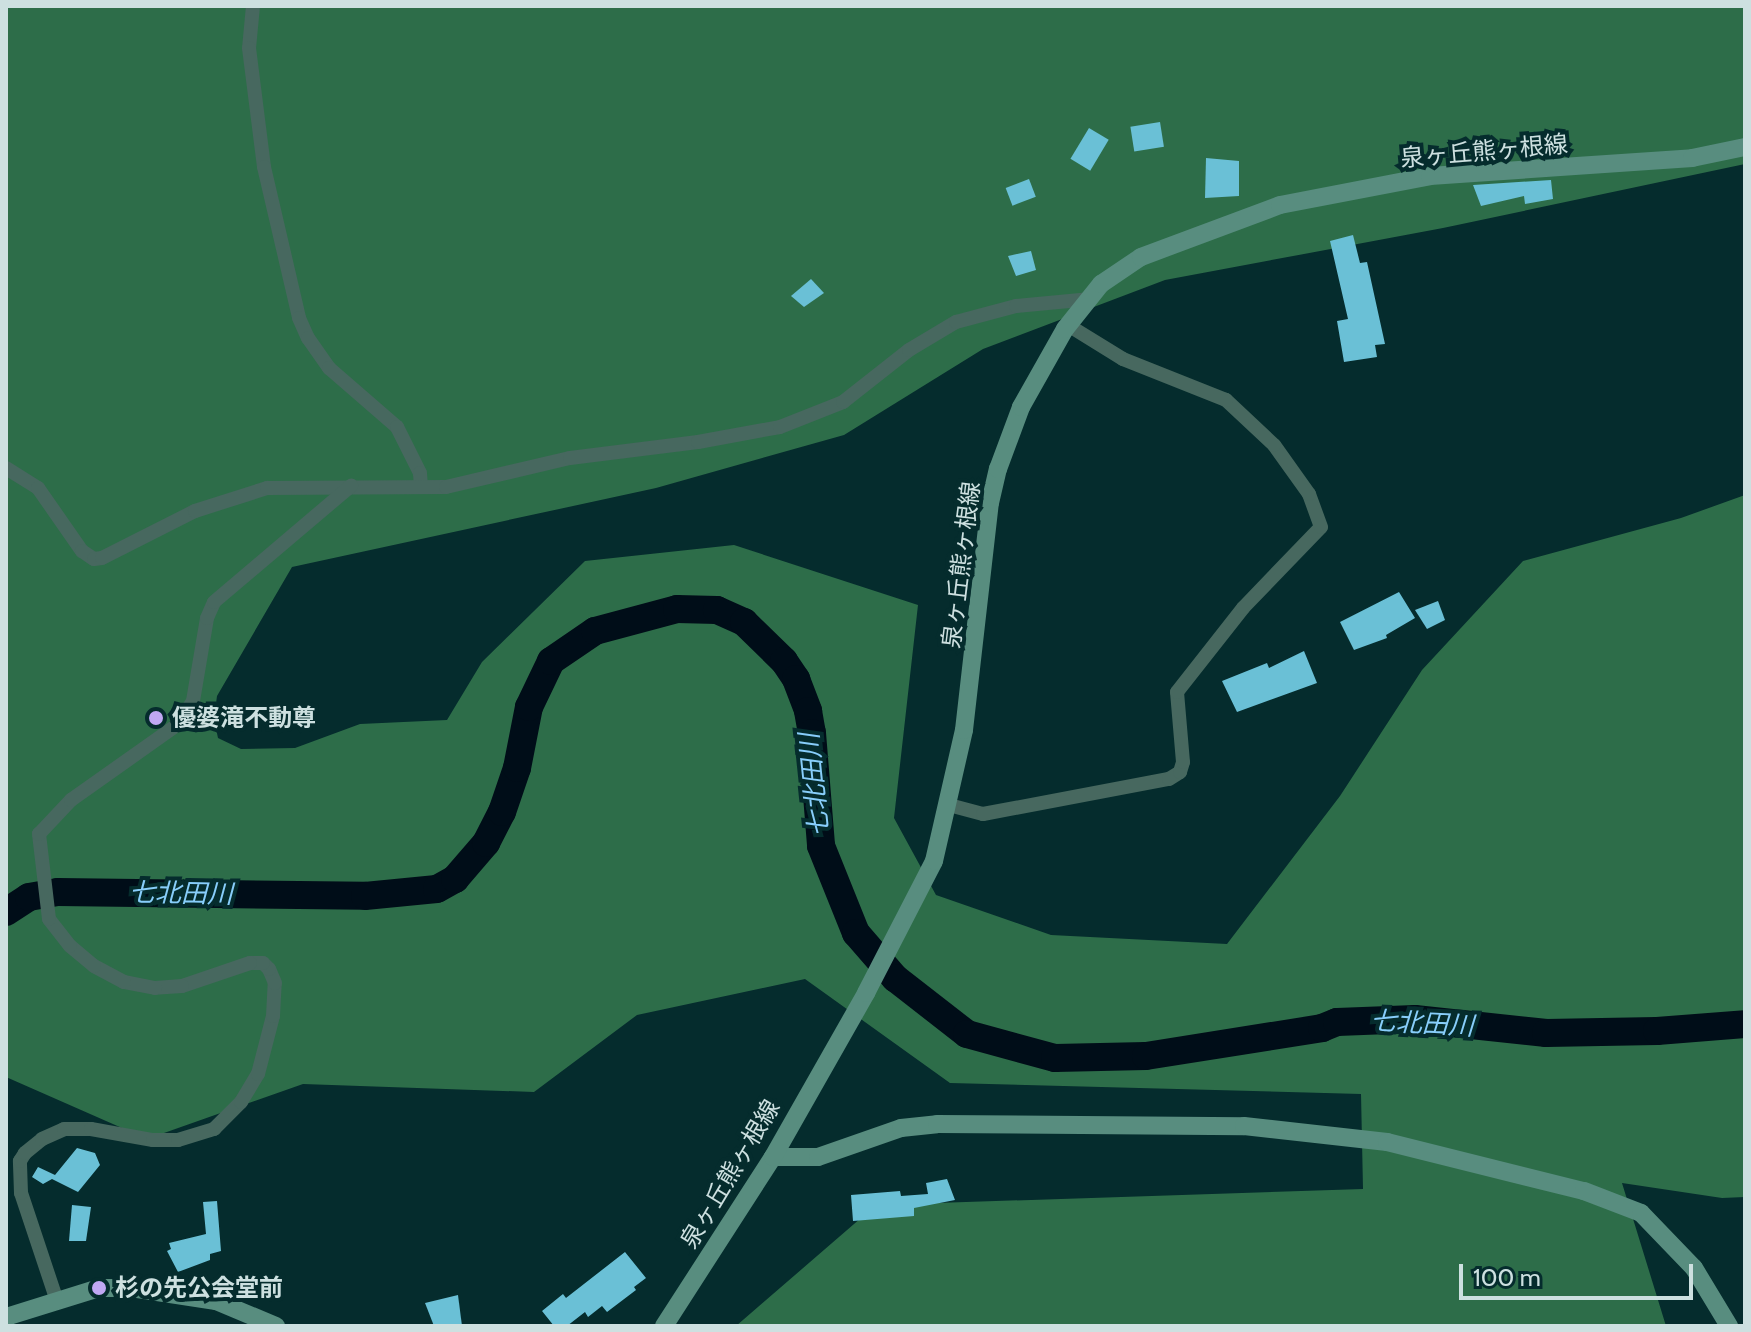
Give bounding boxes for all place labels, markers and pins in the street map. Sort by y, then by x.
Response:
place label: 優婆滝不動尊 [172,704,316,732]
marker: 優婆滝不動尊 [147,709,165,727]
place label: 杉の先公会堂前 [115,1274,283,1302]
marker: 杉の先公会堂前 [90,1279,108,1297]

